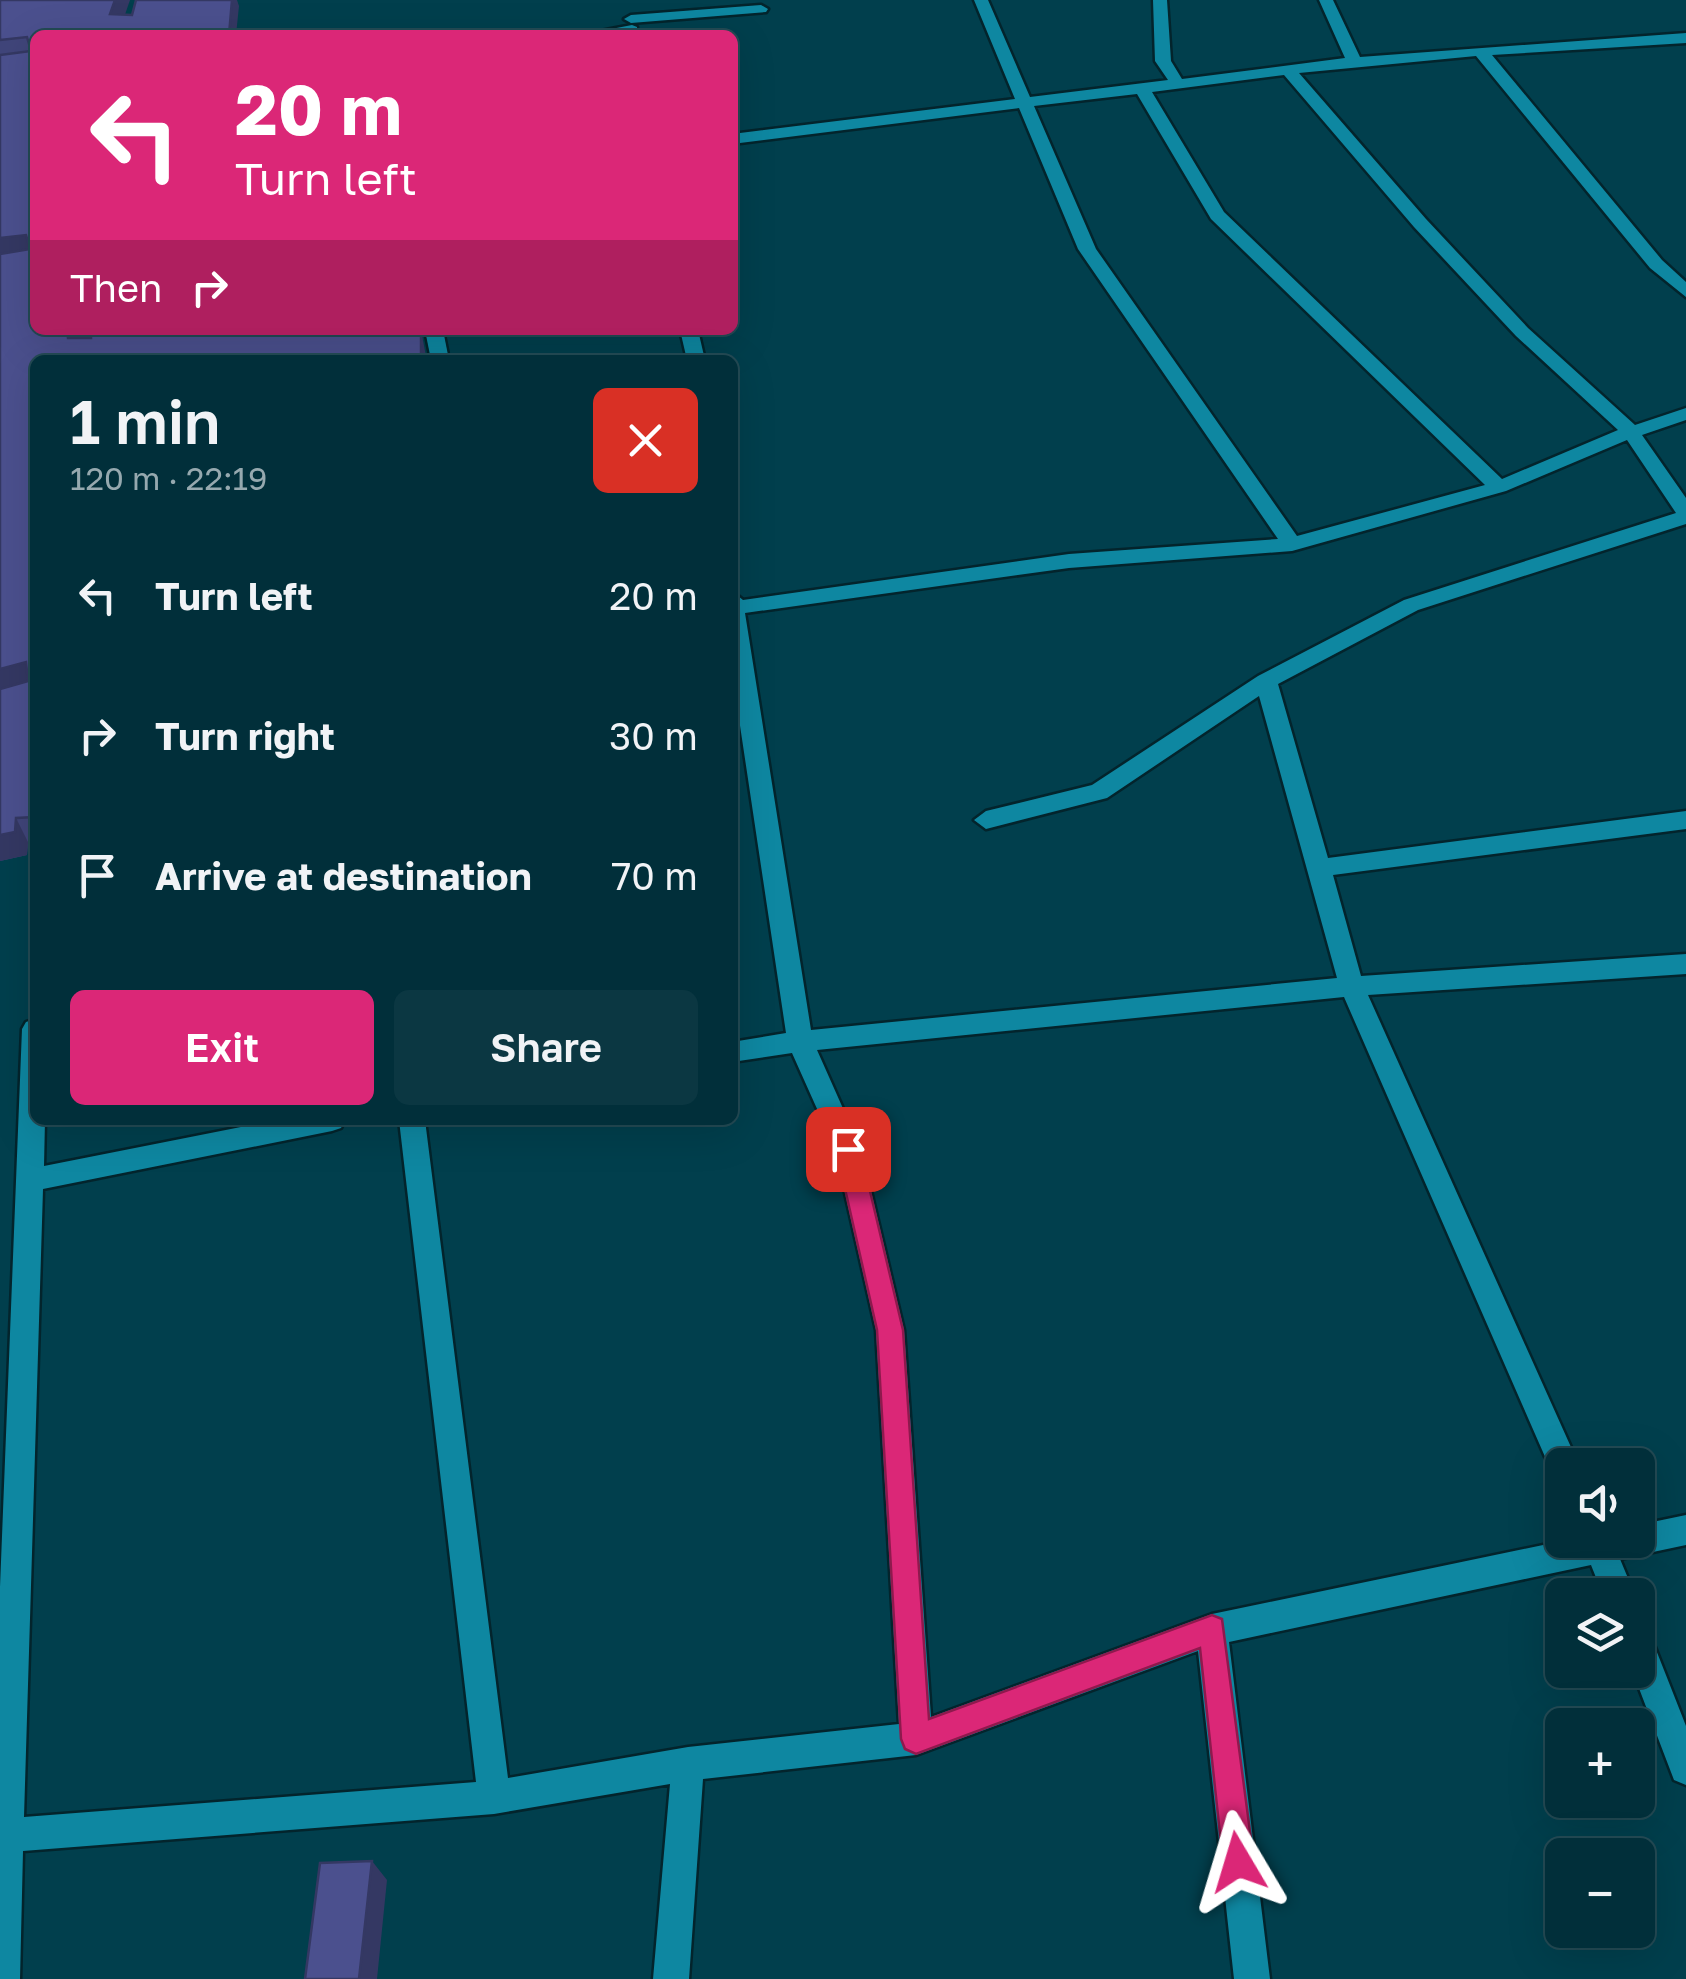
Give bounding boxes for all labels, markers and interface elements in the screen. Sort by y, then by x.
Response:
text: 20 m [235,66,402,150]
icon: left [70,70,200,200]
text: Turn left [235,151,417,205]
icon: right [182,260,237,315]
text: Then [70,265,162,310]
text: 1 min [70,385,220,457]
button: close [593,388,698,493]
text: 120 m · 22:19 [70,459,267,497]
icon: left [70,568,125,623]
text: Turn left [155,573,313,618]
text: 20 m [609,573,698,618]
icon: right [70,708,125,763]
text: Turn right [155,713,335,758]
text: 30 m [609,713,698,758]
icon: arrive [70,848,125,903]
text: Arrive at destination [155,853,532,898]
text: 70 m [611,853,698,898]
button: Exit [70,990,374,1105]
button: Share [394,990,698,1105]
pin [806,1107,891,1192]
icon: arrive [821,1122,876,1177]
map controls [1545,1448,1655,1948]
button: sound [1545,1448,1655,1558]
button: layers [1545,1578,1655,1688]
button: + [1545,1708,1655,1818]
position arrow [1186,1810,1290,1914]
button: − [1545,1838,1655,1948]

